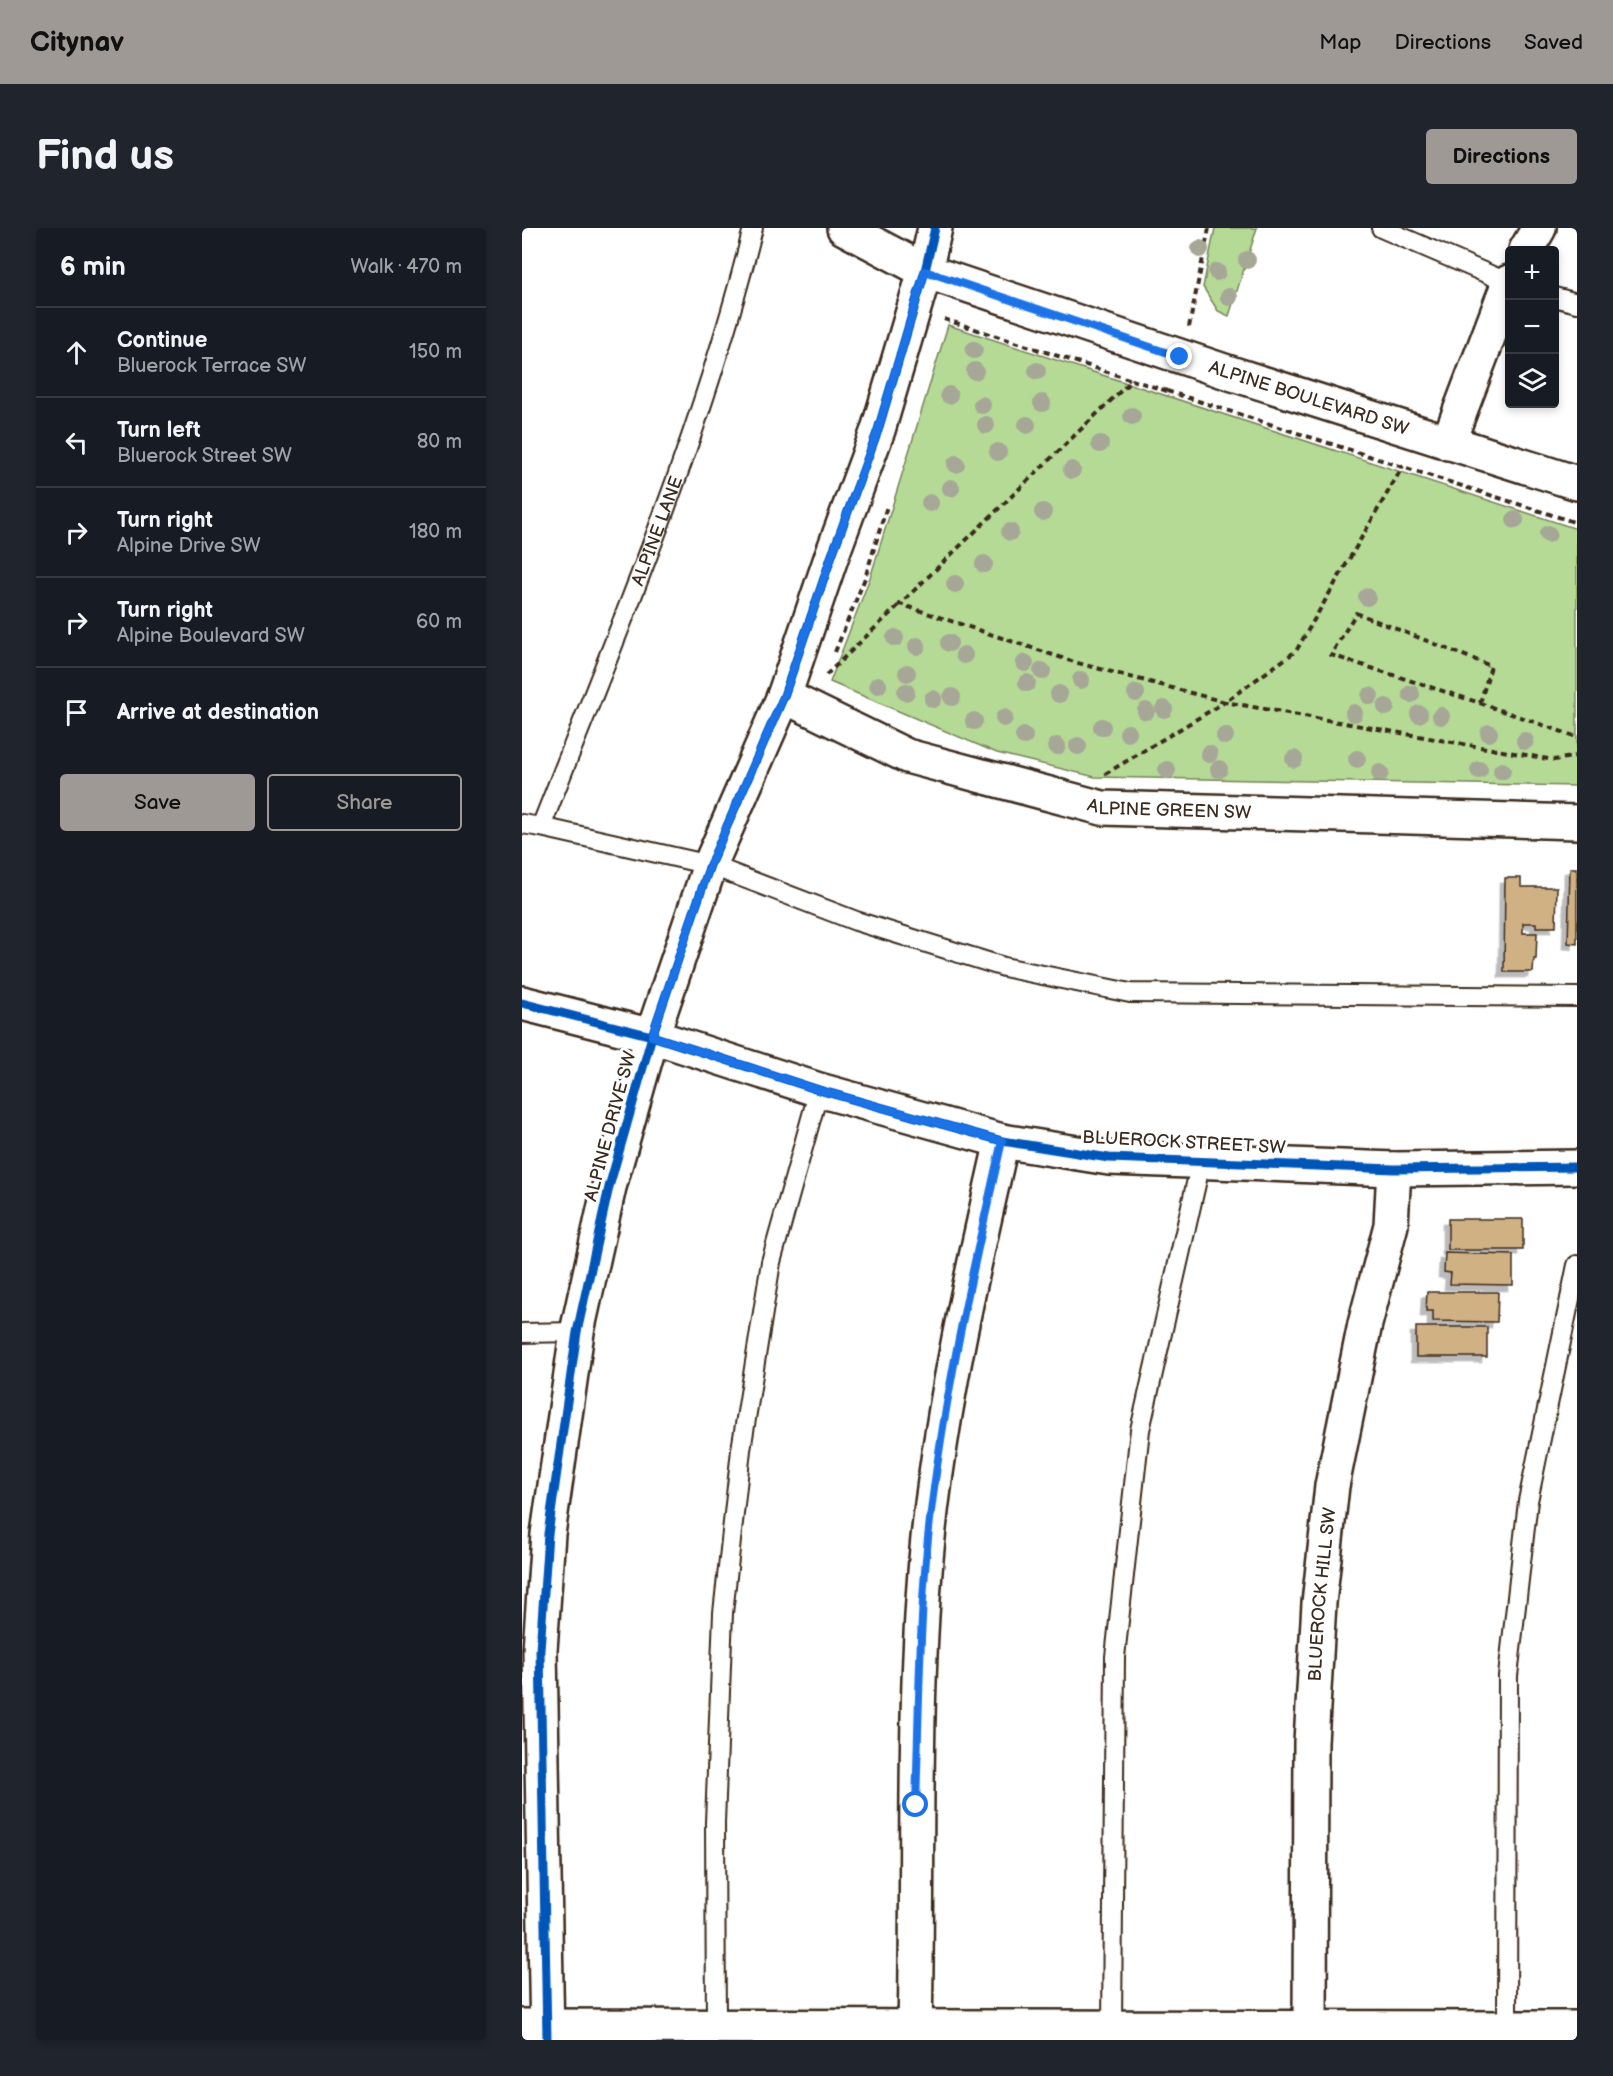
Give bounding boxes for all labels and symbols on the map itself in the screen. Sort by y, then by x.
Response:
route end [1166,343,1192,369]
street label: ALPINE BOULEVARD SW [1206,357,1412,440]
street label: ALPINE LANE [627,473,687,589]
street label: ALPINE GREEN SW [1085,795,1252,823]
street label: ALPINE DRIVE SW [580,1048,641,1204]
street label: BLUEROCK STREET SW [1082,1127,1287,1158]
street label: BLUEROCK HILL SW [1305,1506,1341,1682]
route start [902,1791,928,1817]

